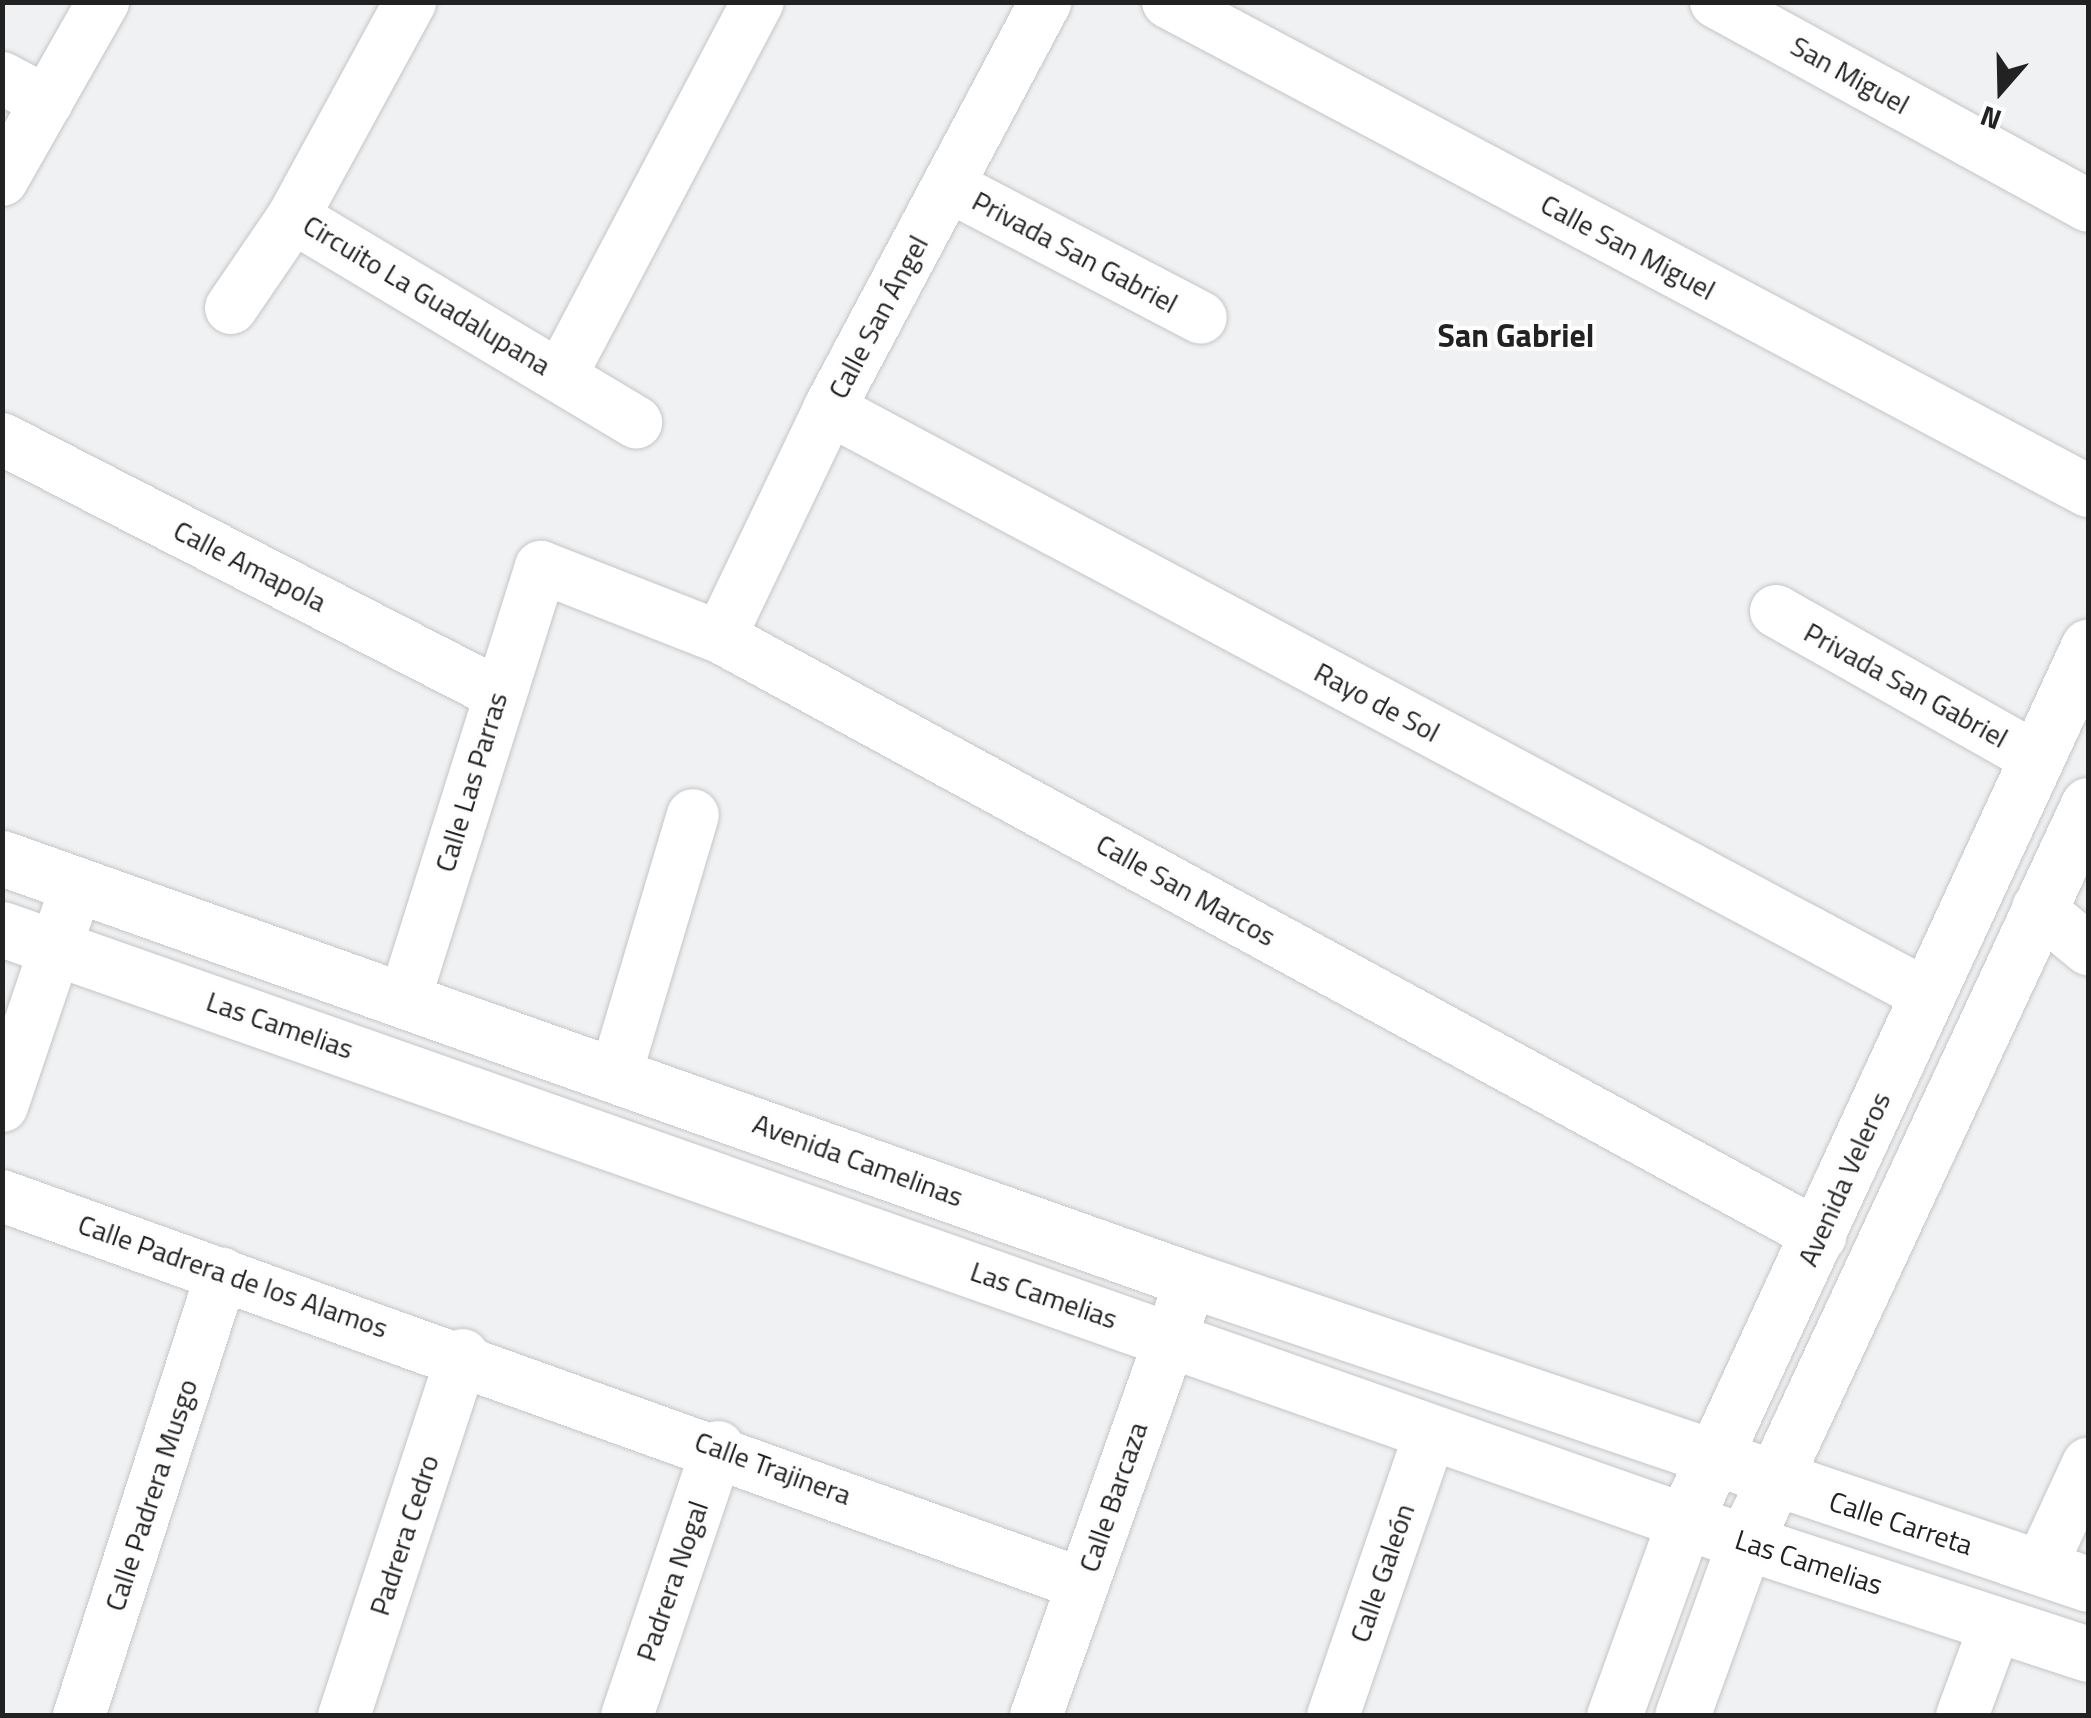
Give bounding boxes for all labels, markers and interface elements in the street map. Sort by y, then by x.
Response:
street label: San Miguel [1785,29,1915,121]
north arrow [1951,40,2051,140]
text: N [1974,95,2007,142]
street label: Privada San Gabriel [967,184,1183,320]
street label: Calle San Miguel [1535,187,1721,307]
street label: Circuito La Guadalupana [297,208,557,382]
street label: Calle San Ángel [821,230,935,404]
district label: San Gabriel [1438,316,1594,354]
street label: Calle Amapola [168,513,332,619]
street label: Privada San Gabriel [1798,615,2014,755]
street label: Rayo de Sol [1309,655,1445,749]
street label: Calle Las Parras [428,688,514,876]
street label: Calle San Marcos [1091,827,1281,953]
street label: Las Camelias [202,984,358,1066]
street label: Avenida Veleros [1791,1087,1897,1271]
street label: Avenida Camelinas [748,1106,968,1214]
street label: Calle Padrera de los Alamos [74,1207,392,1345]
street label: Las Camelias [966,1254,1122,1336]
street label: Calle Padrera Musgo [98,1375,204,1615]
street label: Calle Barcaza [1072,1418,1154,1576]
street label: Calle Trajinera [690,1424,856,1512]
street label: Padrera Cedro [362,1450,446,1620]
street label: Calle Carreta [1825,1484,1977,1562]
street label: Padrera Nogal [629,1496,715,1666]
street label: Calle Galeón [1343,1499,1421,1647]
street label: Las Camelias [1731,1522,1887,1602]

